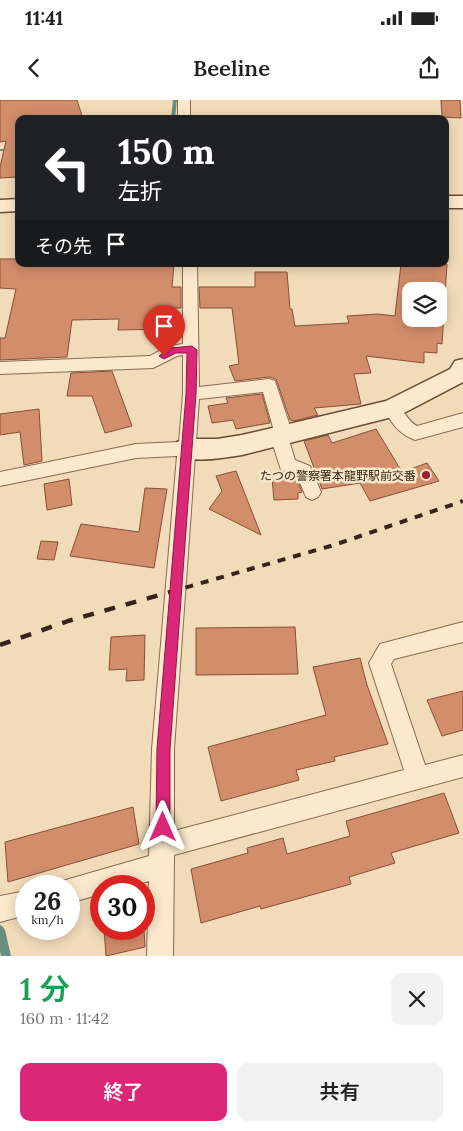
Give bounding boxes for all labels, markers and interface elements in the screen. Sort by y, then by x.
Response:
text: 11:41 [25,6,63,30]
icon: back [20,54,48,82]
text: Beeline [193,54,270,82]
icon: share [415,54,443,82]
text: 150 m [118,129,215,174]
icon: left [35,135,100,200]
text: 左折 [118,177,162,205]
icon: arrive [102,230,130,258]
text: その先 [35,234,92,258]
map controls [402,282,447,327]
button: layers [402,282,447,327]
pin [143,305,185,356]
icon: arrive [150,312,178,340]
place label: たつの警察署本龍野駅前交番 [260,468,416,483]
marker: たつの警察署本龍野駅前交番 [420,469,432,481]
position arrow [136,800,188,852]
speed limit sign: 30 [90,875,155,940]
text: 26 [34,885,61,917]
text: km/h [31,912,64,927]
text: 1 分 [20,970,70,1008]
button: close [391,973,443,1025]
text: 160 m · 11:42 [20,1008,109,1028]
button: 終了 [20,1063,227,1121]
button: 共有 [237,1063,443,1121]

